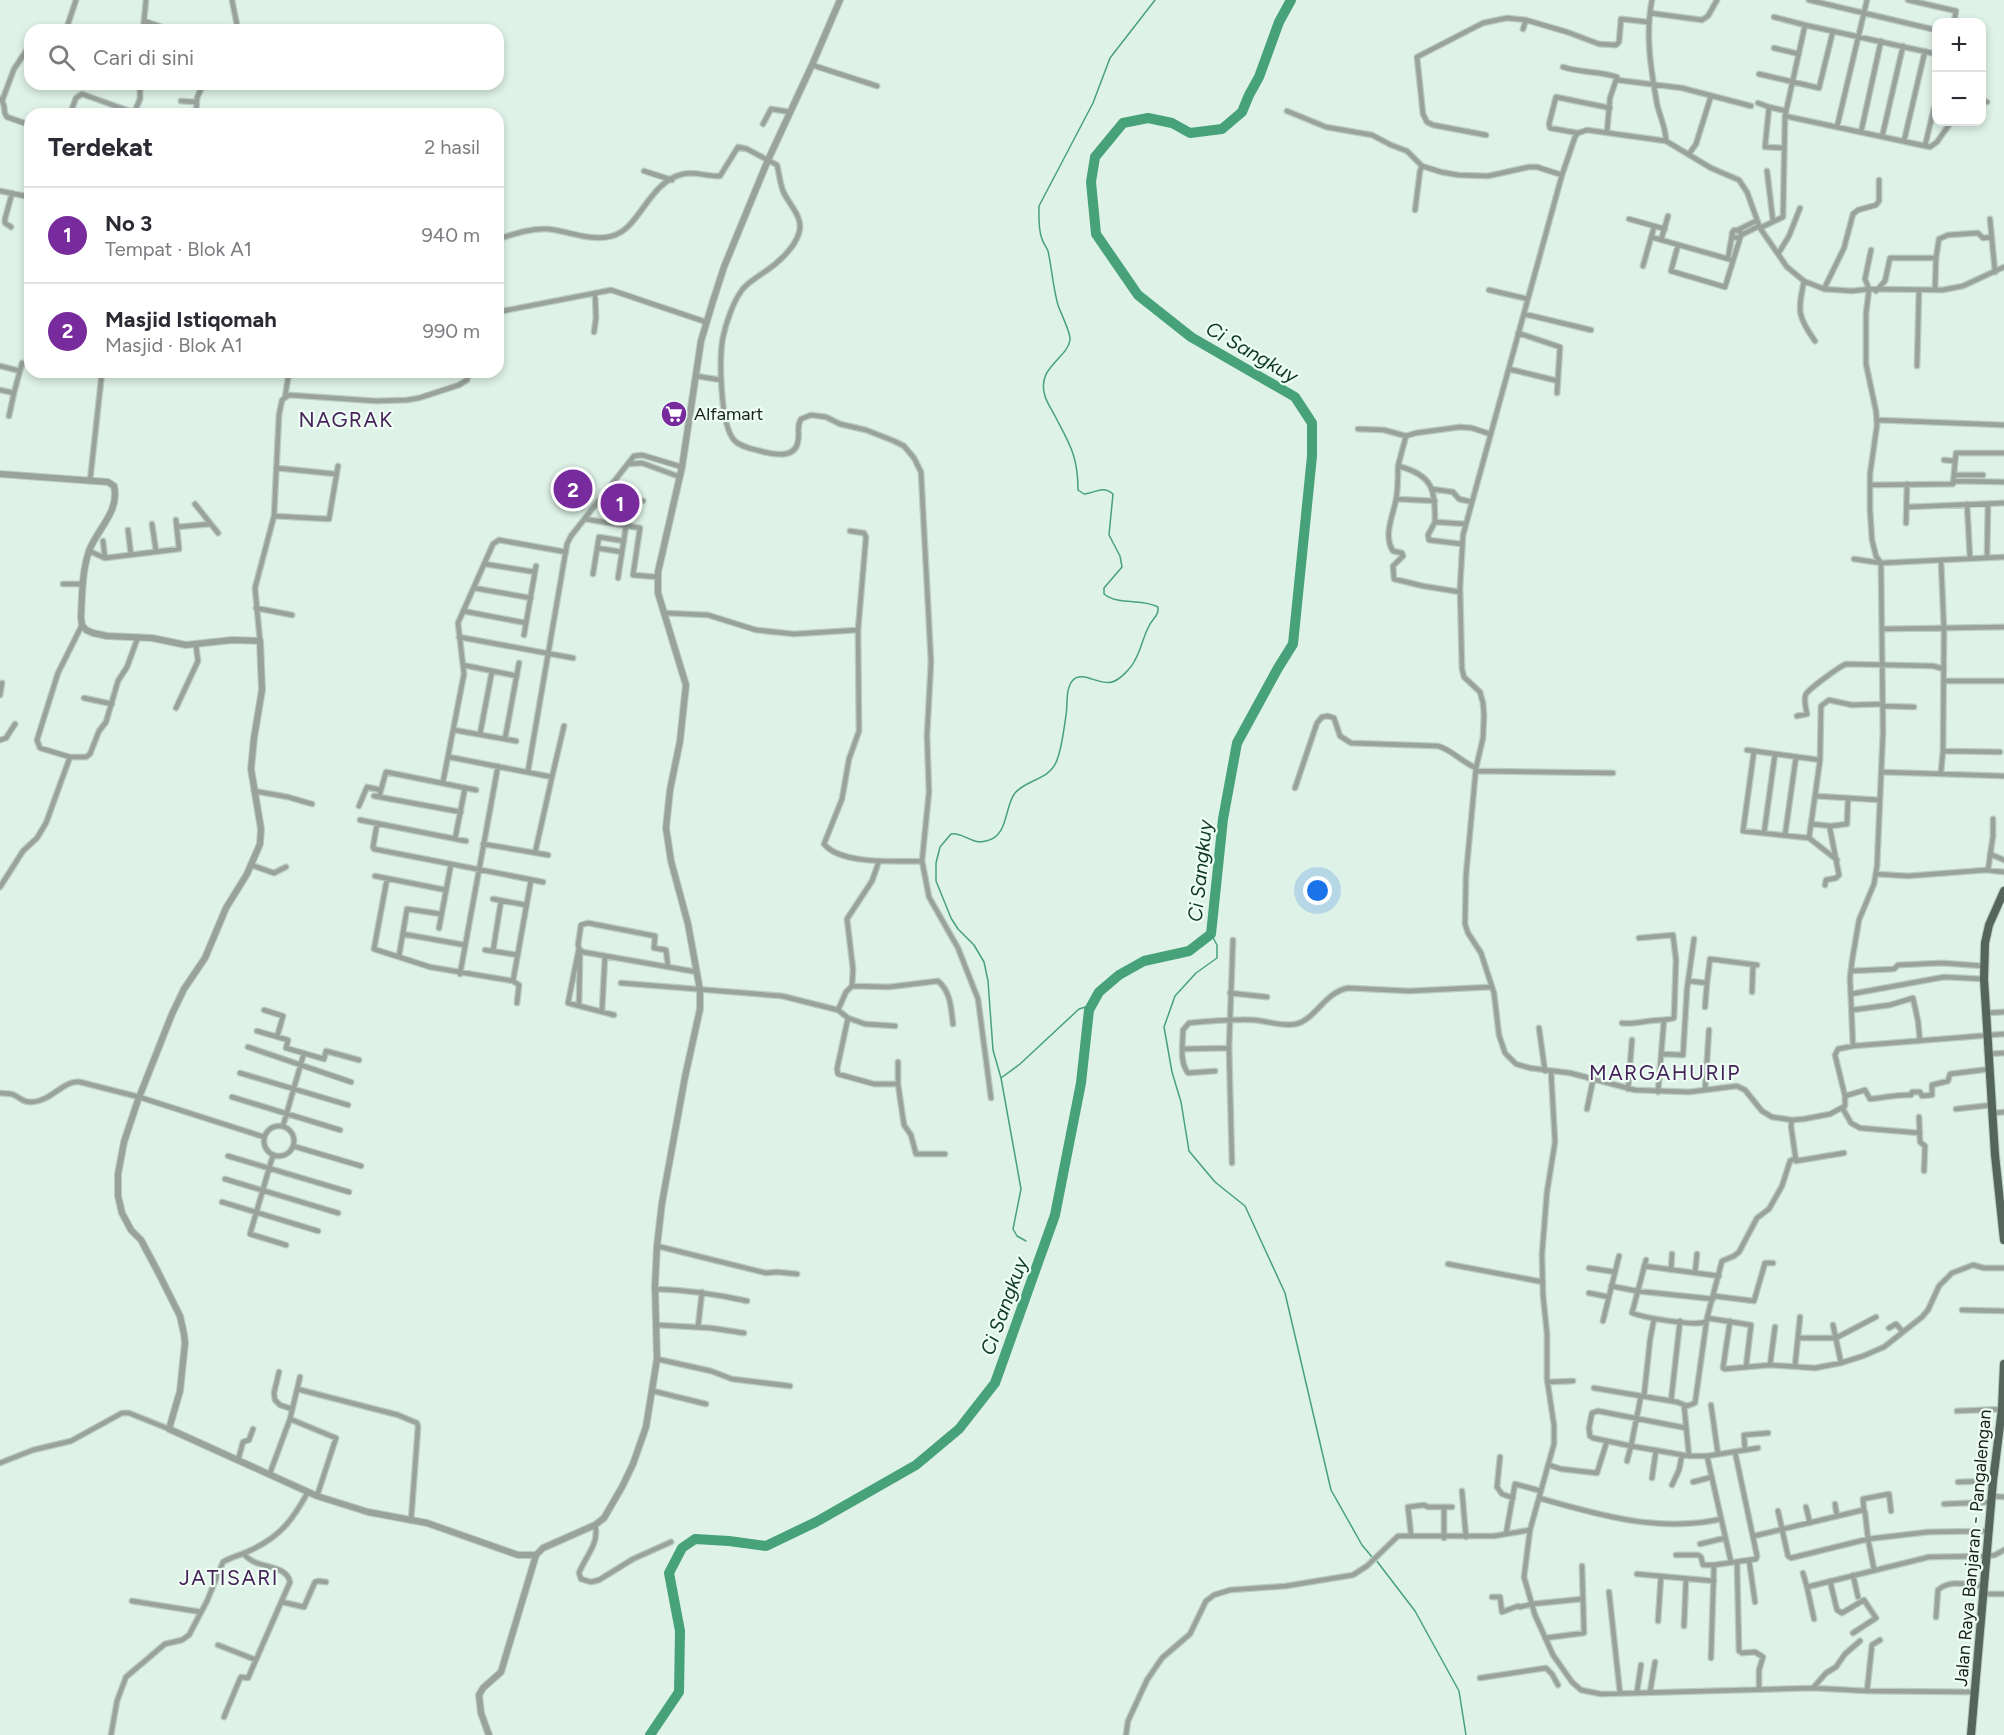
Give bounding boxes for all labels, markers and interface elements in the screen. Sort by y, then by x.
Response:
map controls [1932,18,1986,126]
button: + [1932,18,1986,72]
search box [24,24,504,90]
icon: search [45,41,78,74]
text: Cari di sini [93,44,194,71]
button: − [1932,72,1986,126]
text: Terdekat [48,131,153,163]
text: 2 hasil [424,135,480,159]
text: No 3 [105,210,152,237]
text: 1 [63,223,72,247]
text: 940 m [421,223,480,247]
text: Tempat · Blok A1 [105,237,252,261]
text: Masjid Istiqomah [105,306,277,333]
water label: Ci Sangkuy [1202,316,1304,389]
text: 2 [62,319,73,343]
text: 990 m [423,319,480,343]
text: Masjid · Blok A1 [105,333,243,357]
supermarket icon: Alfamart [659,399,689,429]
place label: Alfamart [694,403,763,425]
district label: NAGRAK [298,407,394,432]
pin: 2 [554,466,592,512]
pin: 1 [600,480,640,526]
water label: Ci Sangkuy [1183,817,1217,923]
your location [1303,876,1332,905]
district label: MARGAHURIP [1589,1060,1741,1085]
water label: Ci Sangkuy [975,1252,1033,1358]
street label: Jalan Raya Banjaran - Pangalengan [1950,1409,1996,1687]
district label: JATISARI [179,1565,279,1590]

